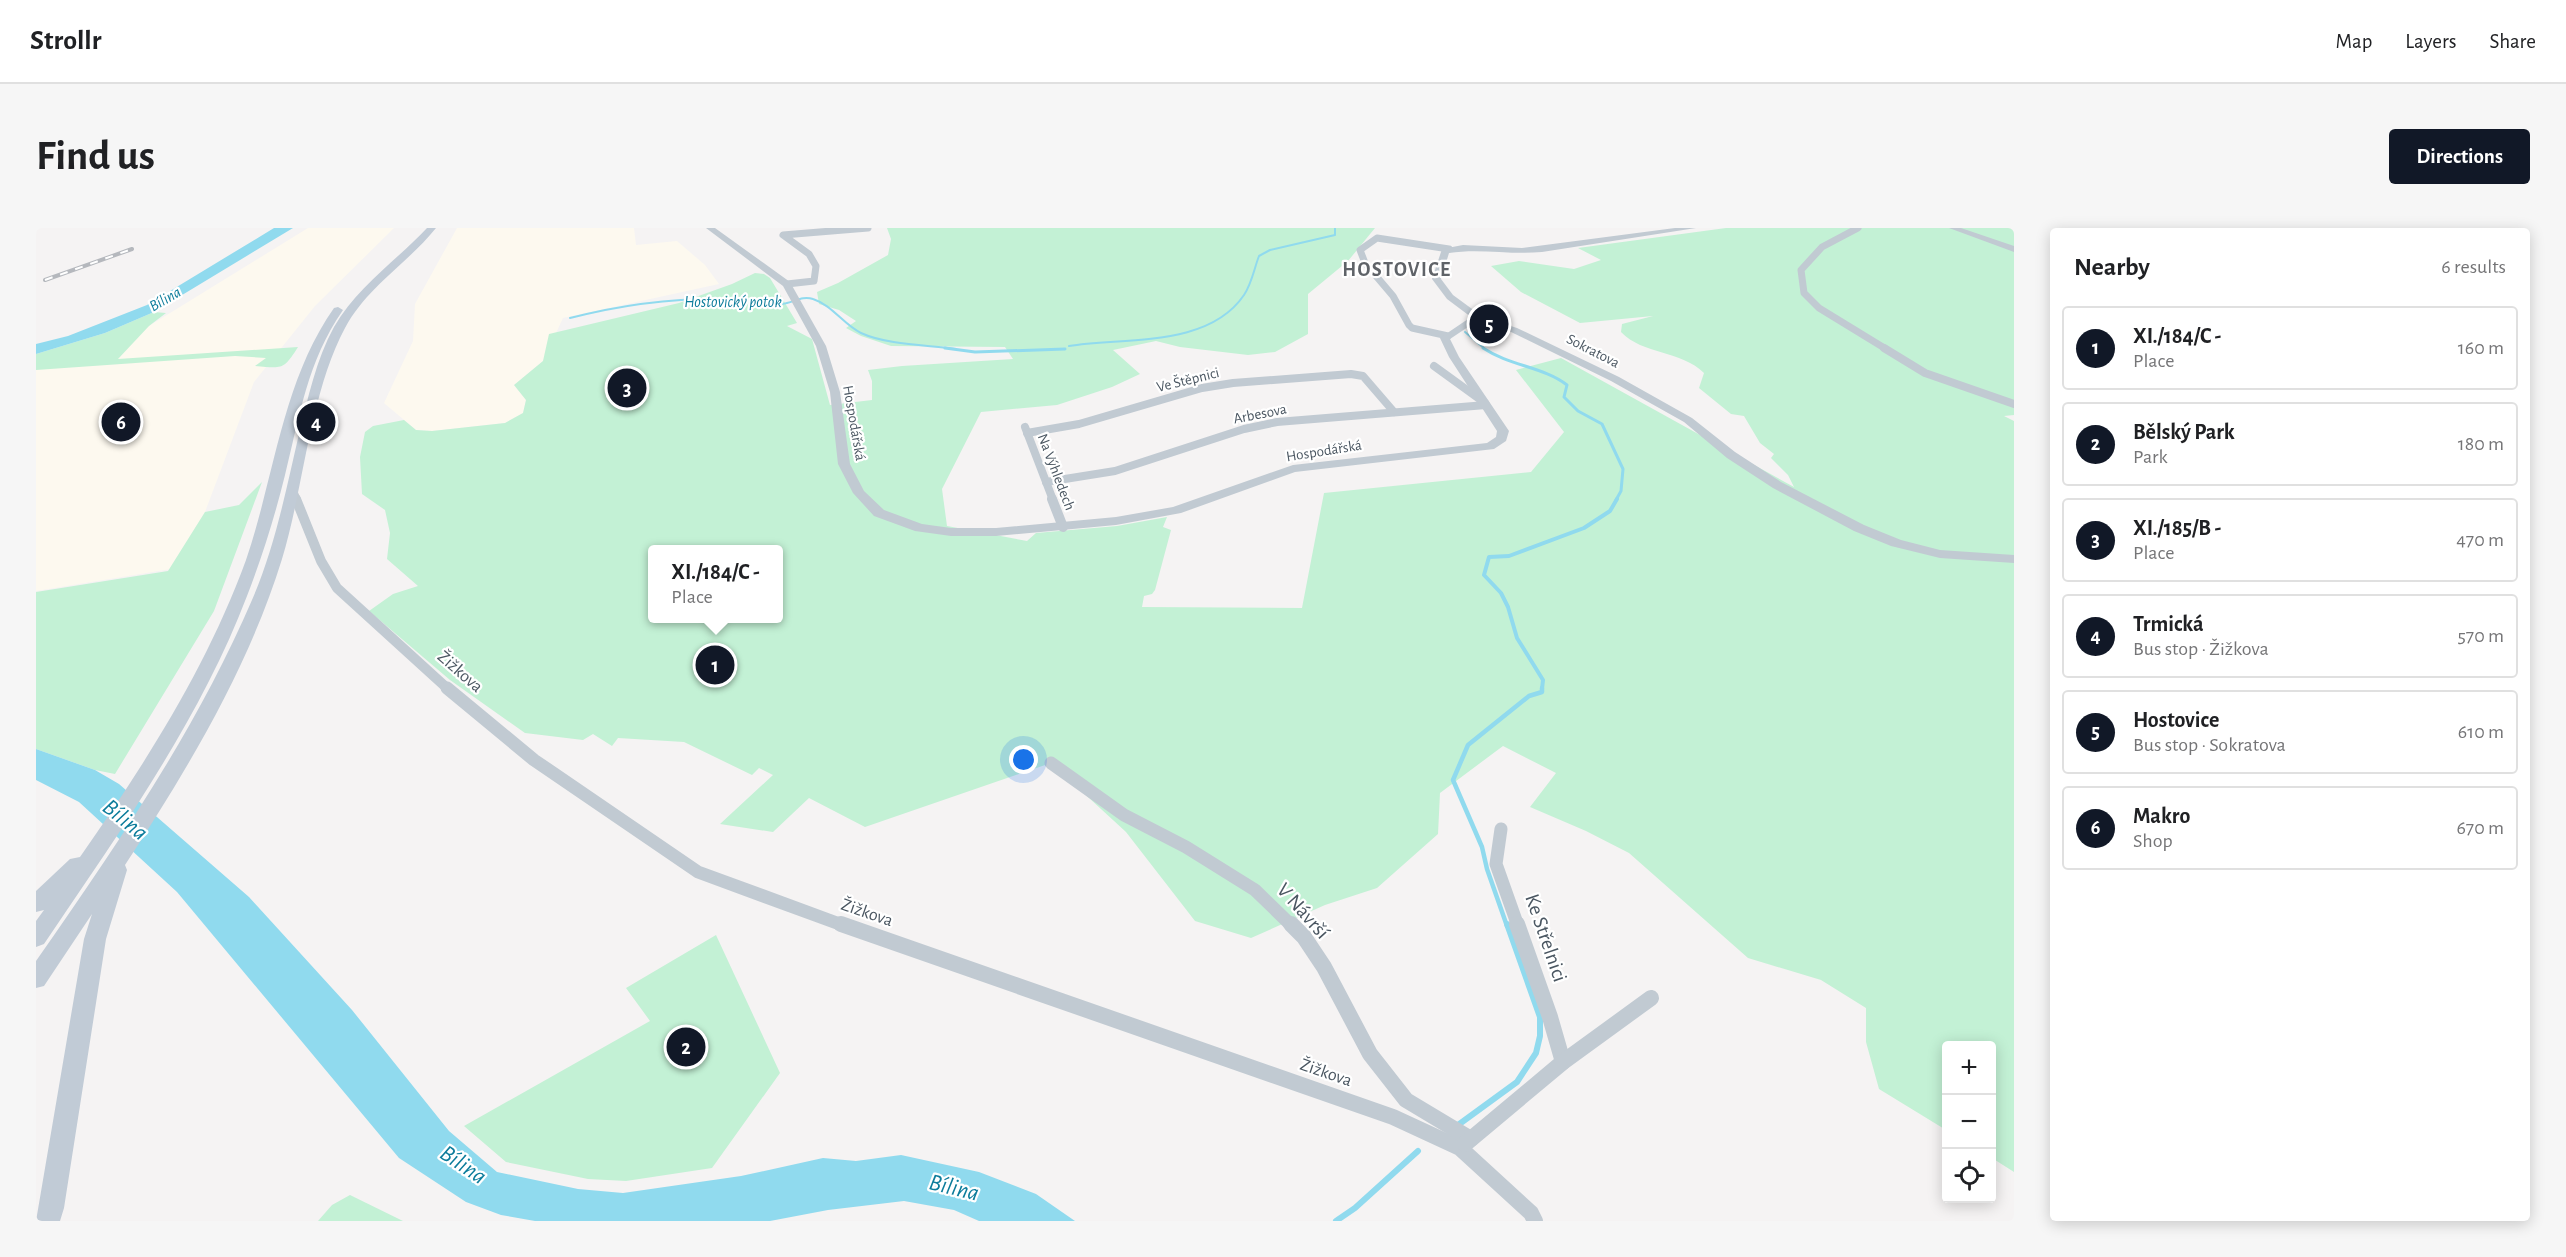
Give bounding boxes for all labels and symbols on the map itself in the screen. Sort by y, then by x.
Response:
district label: HOSTOVICE [1342,260,1452,280]
water label: Bílina [146,284,184,314]
water label: Hostovický potok [684,294,782,311]
pin: 5 [1470,302,1508,346]
street label: Sokratova [1564,331,1622,371]
street label: Ve Štěpnici [1155,364,1221,395]
pin: 3 [608,366,646,410]
street label: Hospodářská [840,384,868,462]
pin: 6 [102,400,140,444]
pin: 4 [296,400,336,444]
street label: Arbesova [1232,401,1288,426]
street label: Na Výhledech [1035,432,1077,512]
street label: Hospodářská [1285,438,1363,464]
pin: 1 [696,642,734,688]
street label: Žižkova [434,645,488,696]
your location [1009,745,1038,774]
water label: Bílina [98,795,152,845]
street label: V Návrší [1273,879,1334,944]
street label: Ke Střelnici [1521,891,1571,985]
street label: Žižkova [839,893,896,930]
pin: 2 [666,1024,706,1070]
street label: Žižkova [1298,1053,1355,1090]
water label: Bílina [435,1141,491,1189]
water label: Bílina [927,1170,981,1206]

